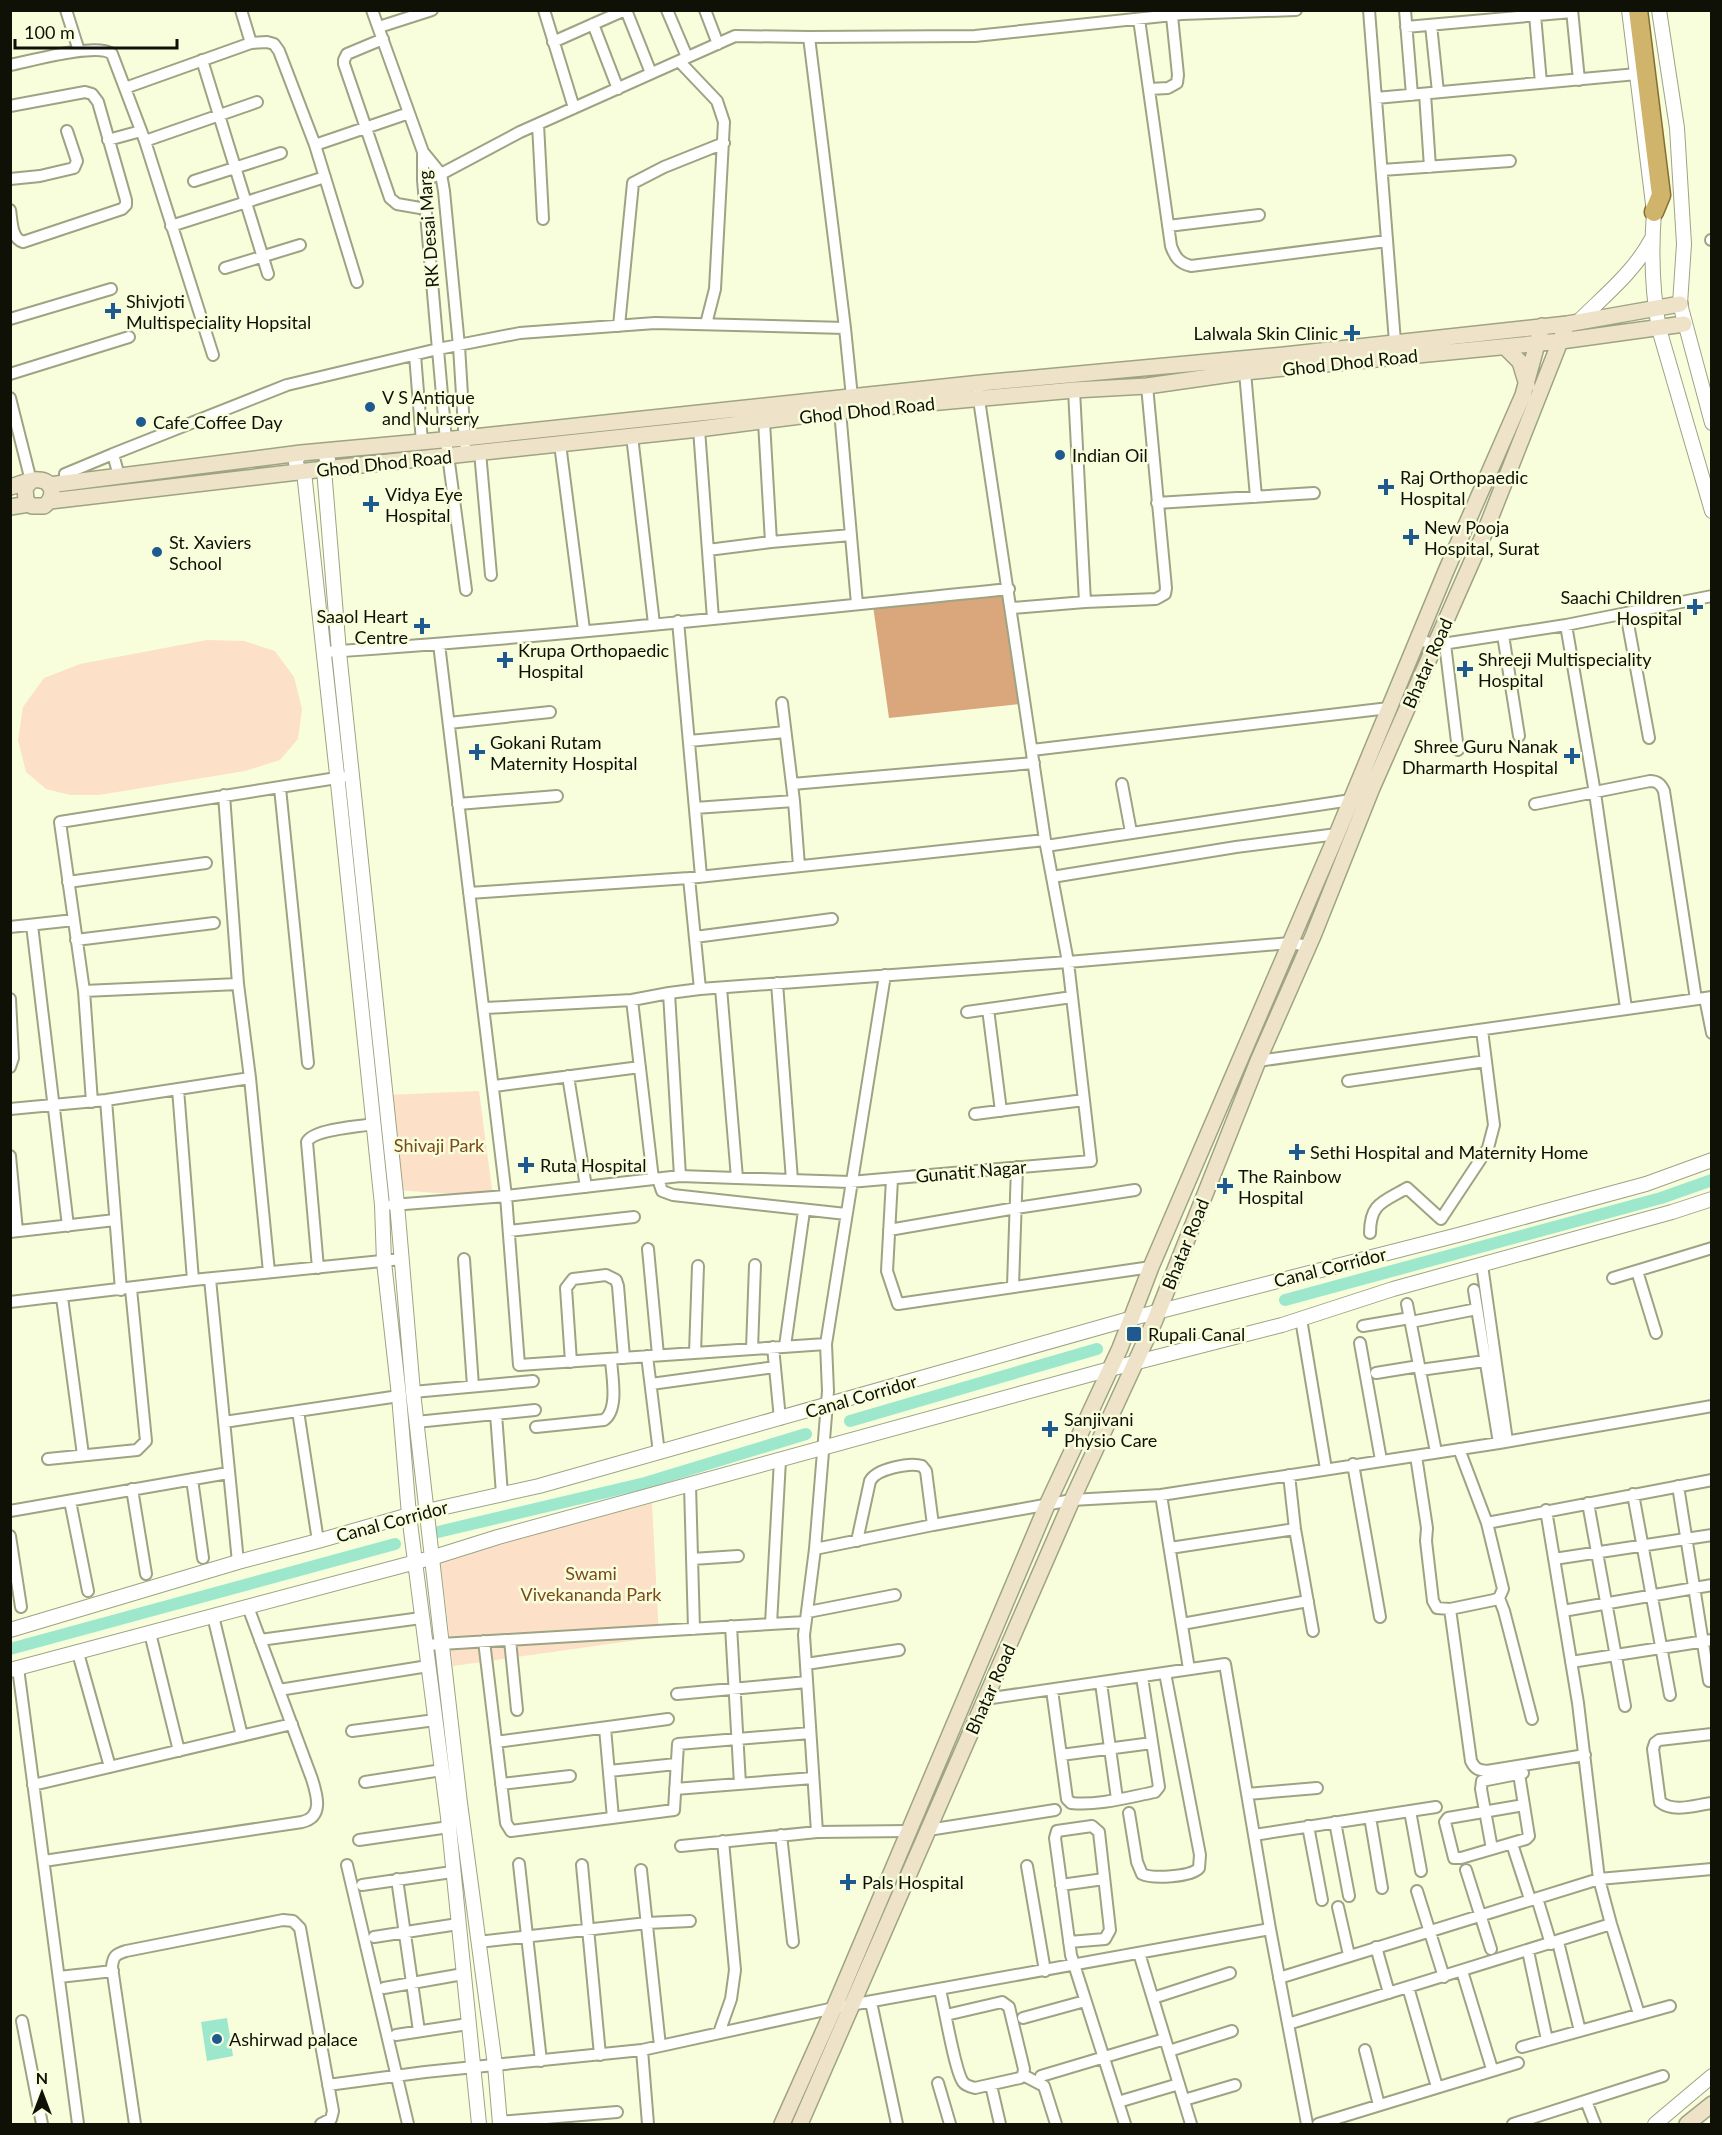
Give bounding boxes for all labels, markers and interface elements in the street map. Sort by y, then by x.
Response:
scale bar [15,12,177,50]
text: 100 m [24,21,75,43]
street label: RK Desai Marg [413,170,443,288]
place label: Shivjoti Multispeciality Hopsital [126,290,311,333]
marker: Shivjoti Multispeciality Hopsital [104,302,122,320]
place label: Lalwala Skin Clinic [1194,322,1338,344]
marker: Lalwala Skin Clinic [1343,324,1361,342]
street label: Ghod Dhod Road [1281,344,1419,380]
place label: V S Antique and Nursery [382,386,480,429]
street label: Ghod Dhod Road [798,392,936,428]
marker: V S Antique and Nursery [363,400,377,414]
place label: Cafe Coffee Day [153,411,283,433]
marker: Cafe Coffee Day [134,415,148,429]
place label: Indian Oil [1072,444,1148,466]
street label: Ghod Dhod Road [315,445,453,481]
marker: Indian Oil [1053,448,1067,462]
place label: Raj Orthopaedic Hospital [1400,466,1528,509]
marker: Raj Orthopaedic Hospital [1377,478,1395,496]
place label: Vidya Eye Hospital [385,483,463,526]
marker: Vidya Eye Hospital [362,495,380,513]
place label: New Pooja Hospital, Surat [1424,516,1540,559]
marker: New Pooja Hospital, Surat [1402,528,1420,546]
place label: St. Xaviers School [169,531,252,574]
marker: St. Xaviers School [150,545,164,559]
place label: Saachi Children Hospital [1560,586,1682,629]
marker: Saachi Children Hospital [1686,598,1704,616]
place label: Saaol Heart Centre [316,605,409,648]
street label: Bhatar Road [1397,614,1457,712]
marker: Saaol Heart Centre [413,617,431,635]
place label: Krupa Orthopaedic Hospital [518,639,670,682]
place label: Shreeji Multispeciality Hospital [1478,648,1652,691]
marker: Krupa Orthopaedic Hospital [496,651,514,669]
marker: Shreeji Multispeciality Hospital [1456,660,1474,678]
place label: Gokani Rutam Maternity Hospital [490,731,638,774]
place label: Shree Guru Nanak Dharmarth Hospital [1402,735,1559,778]
marker: Gokani Rutam Maternity Hospital [468,743,486,761]
marker: Shree Guru Nanak Dharmarth Hospital [1563,747,1581,765]
park label: Shivaji Park [394,1134,485,1156]
place label: Sethi Hospital and Maternity Home [1310,1141,1588,1163]
marker: Sethi Hospital and Maternity Home [1288,1143,1306,1161]
place label: Ruta Hospital [540,1154,646,1176]
street label: Gunatit Nagar [915,1155,1028,1187]
marker: Ruta Hospital [517,1156,535,1174]
place label: The Rainbow Hospital [1238,1165,1341,1208]
marker: The Rainbow Hospital [1216,1177,1234,1195]
street label: Bhatar Road [1157,1195,1213,1293]
street label: Canal Corridor [1271,1242,1389,1292]
place label: Rupali Canal [1148,1323,1245,1345]
marker: Rupali Canal [1125,1325,1143,1343]
street label: Canal Corridor [803,1369,920,1422]
place label: Sanjivani Physio Care [1064,1408,1157,1451]
marker: Sanjivani Physio Care [1041,1420,1059,1438]
street label: Canal Corridor [334,1495,451,1547]
park label: Swami Vivekananda Park [521,1562,662,1605]
street label: Bhatar Road [960,1640,1020,1738]
place label: Pals Hospital [862,1871,964,1893]
marker: Pals Hospital [839,1873,857,1891]
place label: Ashirwad palace [229,2028,358,2050]
marker: Ashirwad palace [210,2032,224,2046]
north arrow [12,2063,72,2123]
text: N [36,2068,48,2087]

